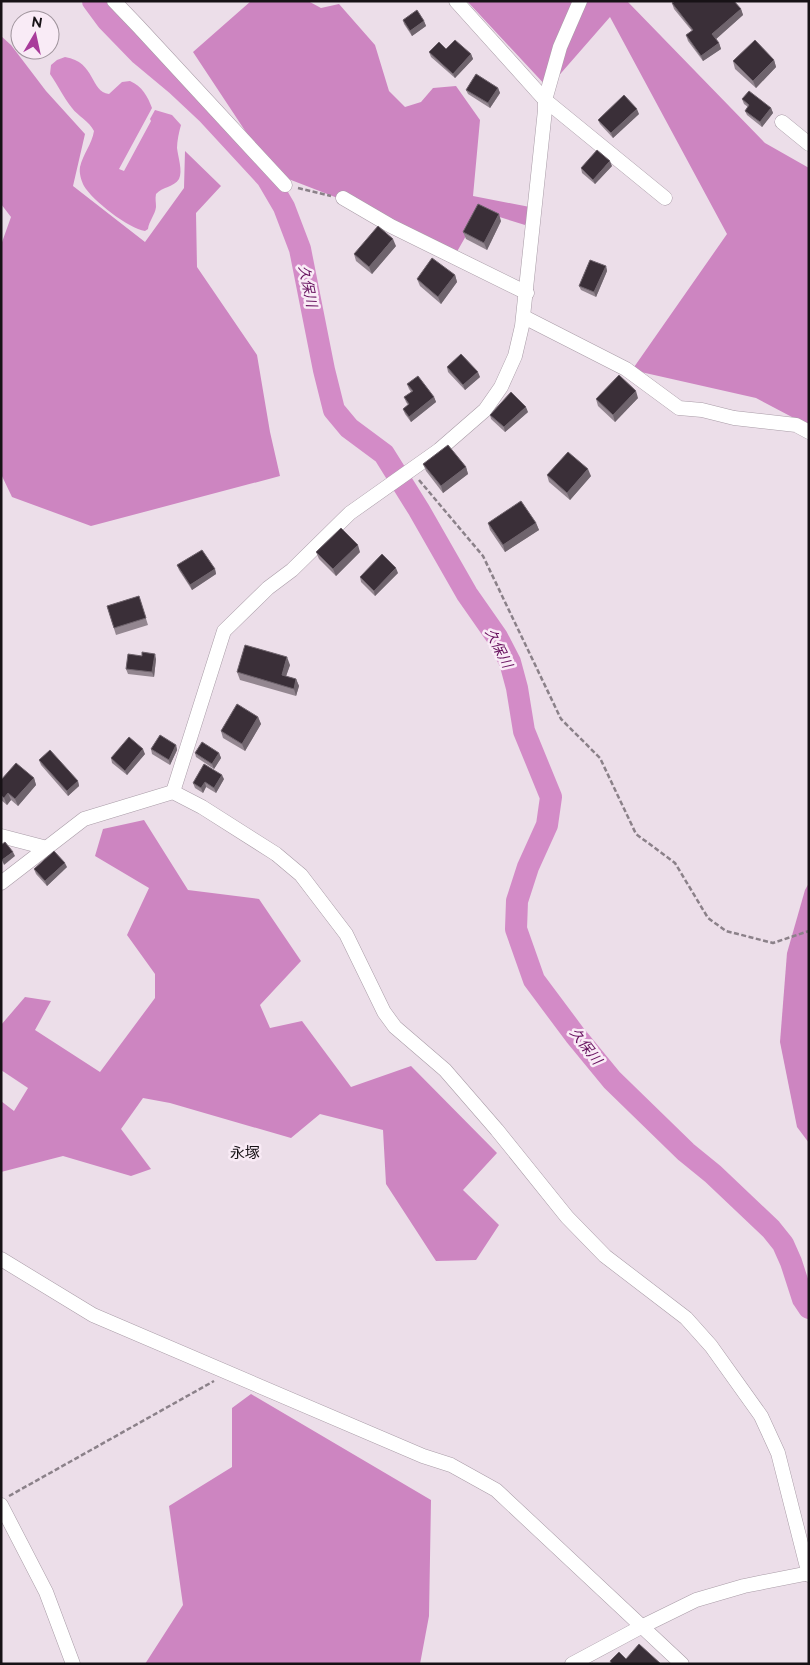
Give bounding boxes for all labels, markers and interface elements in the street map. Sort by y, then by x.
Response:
north arrow [10,10,60,60]
text: N [31,13,44,31]
water label: 久保川 [296,264,321,310]
water label: 久保川 [482,626,517,672]
water label: 久保川 [567,1025,606,1069]
district label: 永塚 [230,1144,260,1162]

